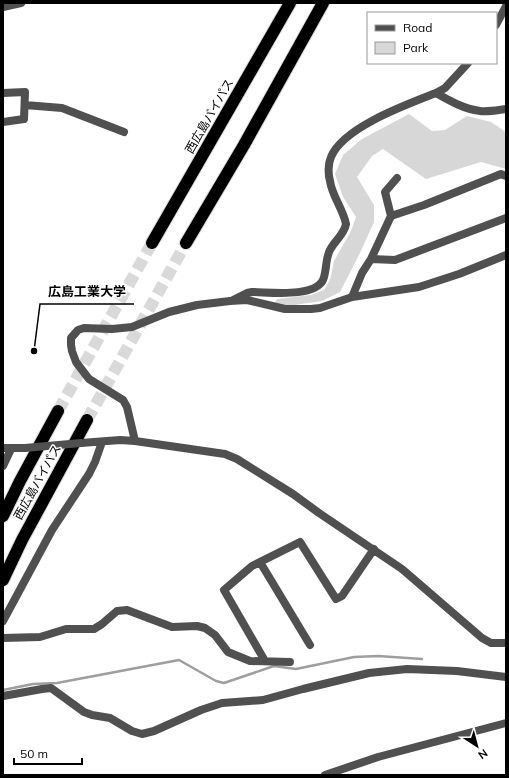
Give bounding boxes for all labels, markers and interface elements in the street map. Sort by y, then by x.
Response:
legend [367,12,497,64]
text: Road [403,20,432,35]
text: Park [403,40,429,55]
street label: 西広島バイパス [182,76,236,156]
callout: 広島工業大学 [40,279,134,304]
text: 広島工業大学 [48,283,126,299]
street label: 西広島バイパス [10,442,64,522]
north arrow [457,726,497,766]
scale bar [14,740,82,766]
text: 50 m [20,746,48,761]
text: N [475,746,490,762]

